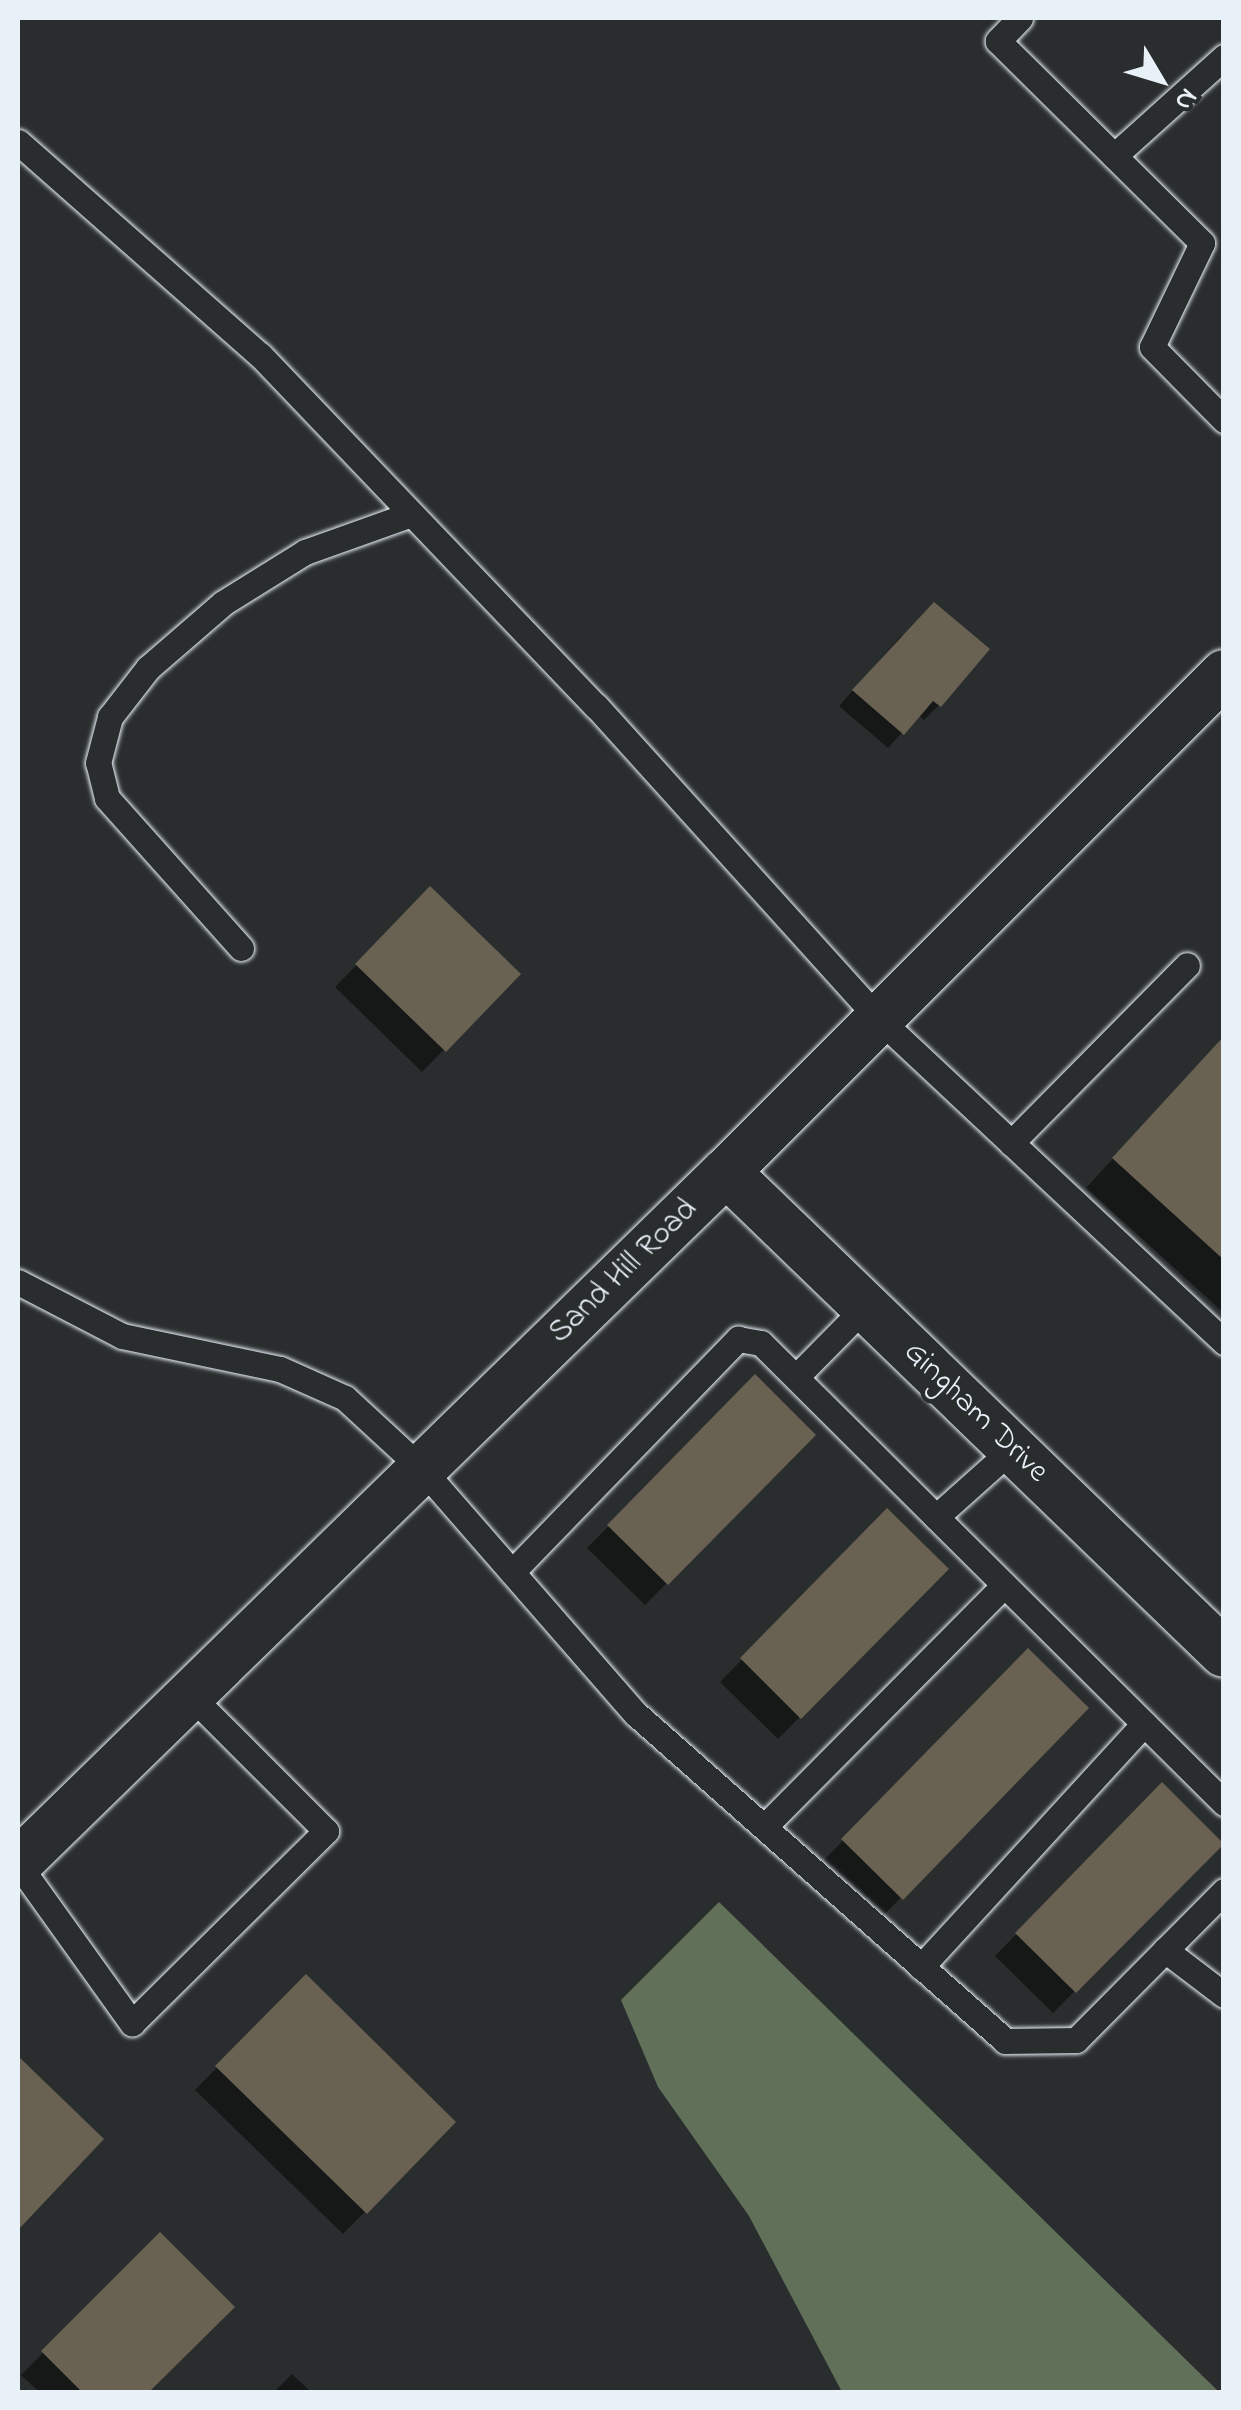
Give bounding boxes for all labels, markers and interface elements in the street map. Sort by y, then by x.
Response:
north arrow [1111,30,1211,130]
text: N [1163,79,1207,119]
street label: Sand Hill Road [542,1191,706,1353]
street label: Gingham Drive [894,1334,1056,1492]

